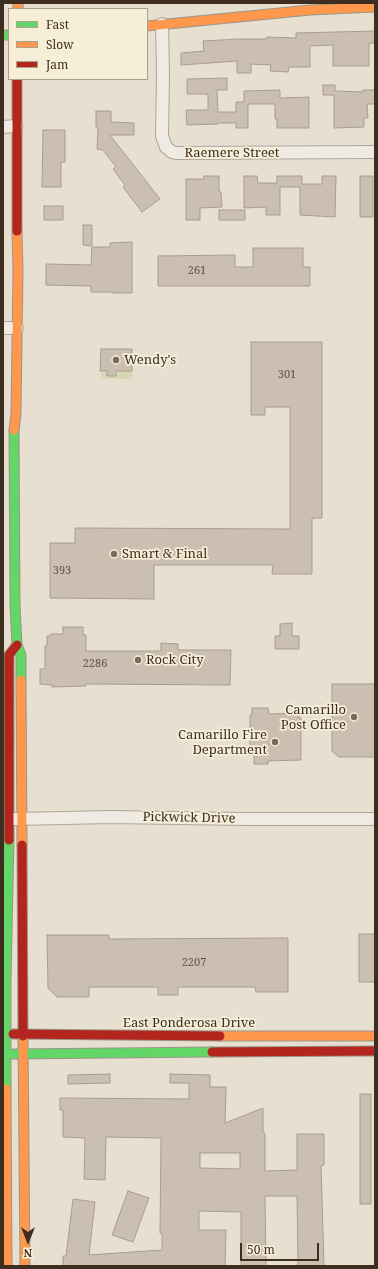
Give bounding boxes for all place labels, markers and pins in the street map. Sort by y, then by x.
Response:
place label: Wendy's [124,352,176,368]
marker: Wendy's [111,355,121,365]
place label: Smart & Final [122,546,207,562]
marker: Smart & Final [109,549,119,559]
place label: Rock City [146,652,203,668]
marker: Rock City [133,655,143,665]
place label: Camarillo Post Office [281,702,346,733]
marker: Camarillo Post Office [349,712,359,722]
place label: Camarillo Fire Department [178,727,267,758]
marker: Camarillo Fire Department [270,737,280,747]

